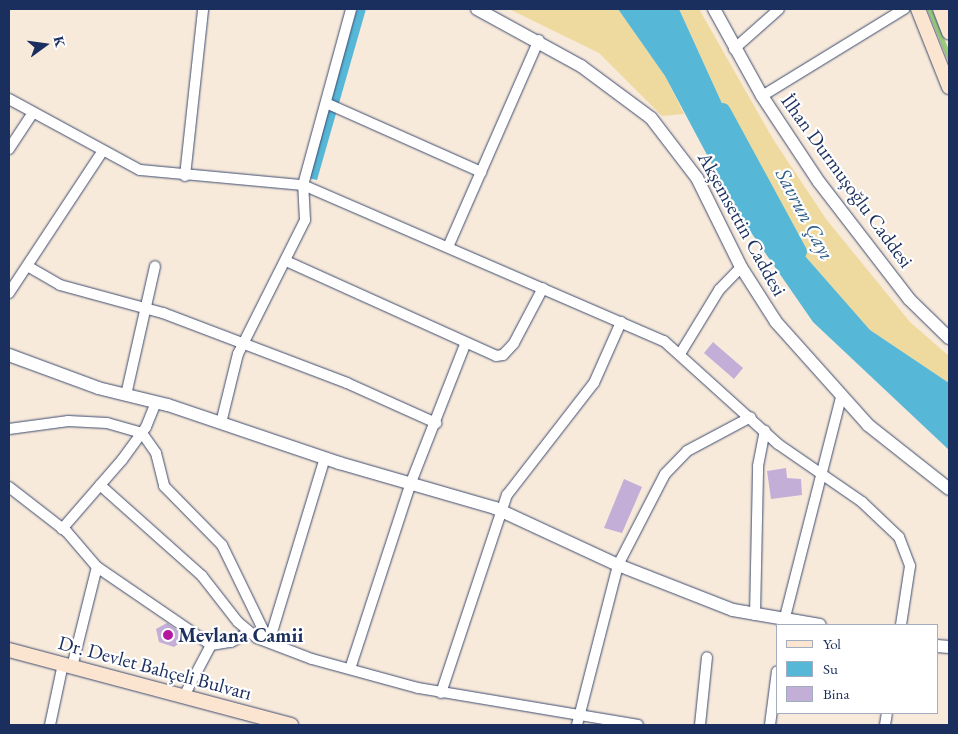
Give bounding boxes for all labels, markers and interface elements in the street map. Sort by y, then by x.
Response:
north arrow [20,20,70,70]
text: K [50,34,70,49]
street label: İlhan Durmuşoğlu Caddesi [776,89,918,273]
street label: Akşemsettin Caddesi [693,148,791,300]
water label: Savrun Çayı [770,164,840,264]
place label: Mevlana Camii [178,623,303,647]
legend [776,624,938,714]
marker: Mevlana Camii [162,629,174,641]
street label: Dr. Devlet Bahçeli Bulvarı [56,631,254,705]
text: Yol [823,634,841,653]
text: Su [823,659,838,678]
text: Bina [823,684,849,703]

